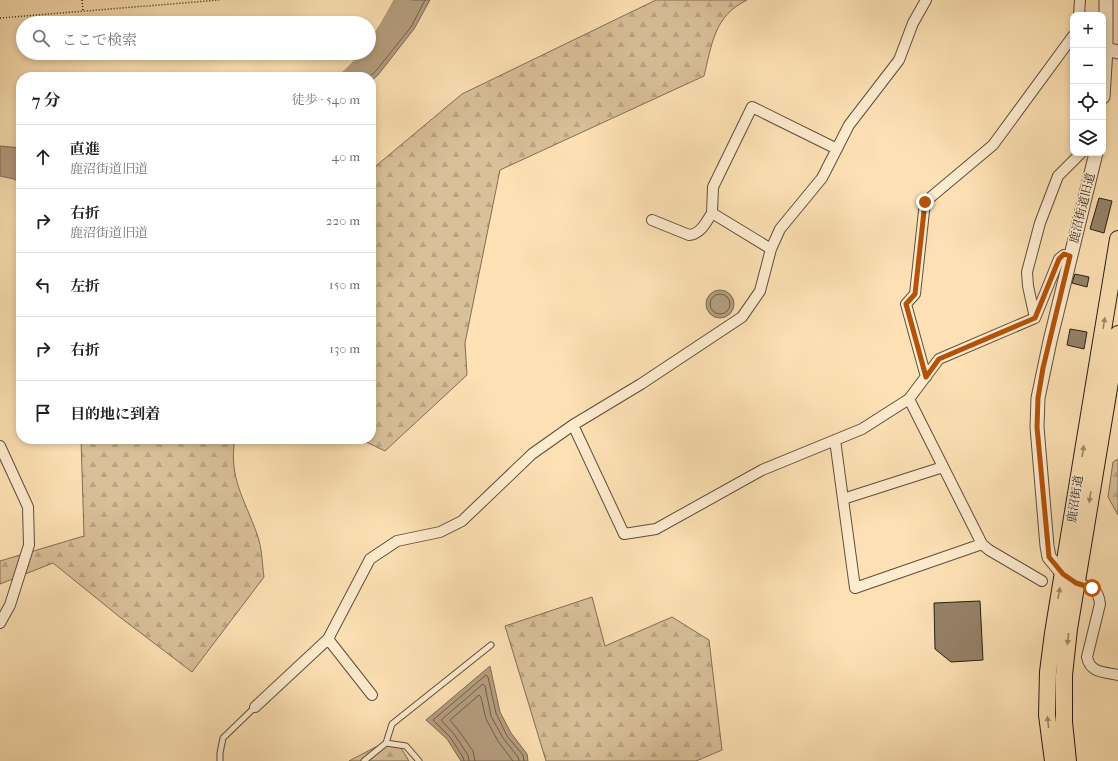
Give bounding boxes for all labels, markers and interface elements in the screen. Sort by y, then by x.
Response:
map controls [1070,12,1106,156]
button: + [1070,12,1106,48]
search box [16,16,376,60]
icon: search [30,27,52,49]
text: ここで検索 [62,31,137,49]
button: − [1070,48,1106,84]
button: locate [1070,84,1106,120]
text: 7 分 [32,90,61,110]
text: 徒歩 · 540 m [292,92,360,107]
button: layers [1070,120,1106,156]
text: 直進 [70,140,100,158]
icon: ahead [32,146,54,168]
text: 40 m [332,149,360,164]
text: 鹿沼街道旧道 [70,161,148,176]
street label: 鹿沼街道旧道 [1066,171,1098,245]
route end [916,193,934,211]
text: 右折 [70,204,100,222]
icon: right [32,210,54,232]
text: 220 m [326,213,360,228]
text: 鹿沼街道旧道 [70,225,148,240]
icon: left [32,274,54,296]
text: 左折 [70,277,100,295]
text: 150 m [329,277,360,292]
one-way arrow [1101,317,1107,329]
icon: right [32,338,54,360]
text: 右折 [70,341,100,359]
text: 130 m [329,341,360,356]
icon: arrive [32,402,54,424]
text: 目的地に到着 [70,405,160,423]
one-way arrow [1080,445,1086,457]
street label: 鹿沼街道 [1064,474,1086,524]
one-way arrow [1087,490,1093,503]
route start [1083,579,1101,597]
one-way arrow [1057,587,1063,599]
one-way arrow [1064,633,1071,645]
one-way arrow [1045,716,1052,728]

